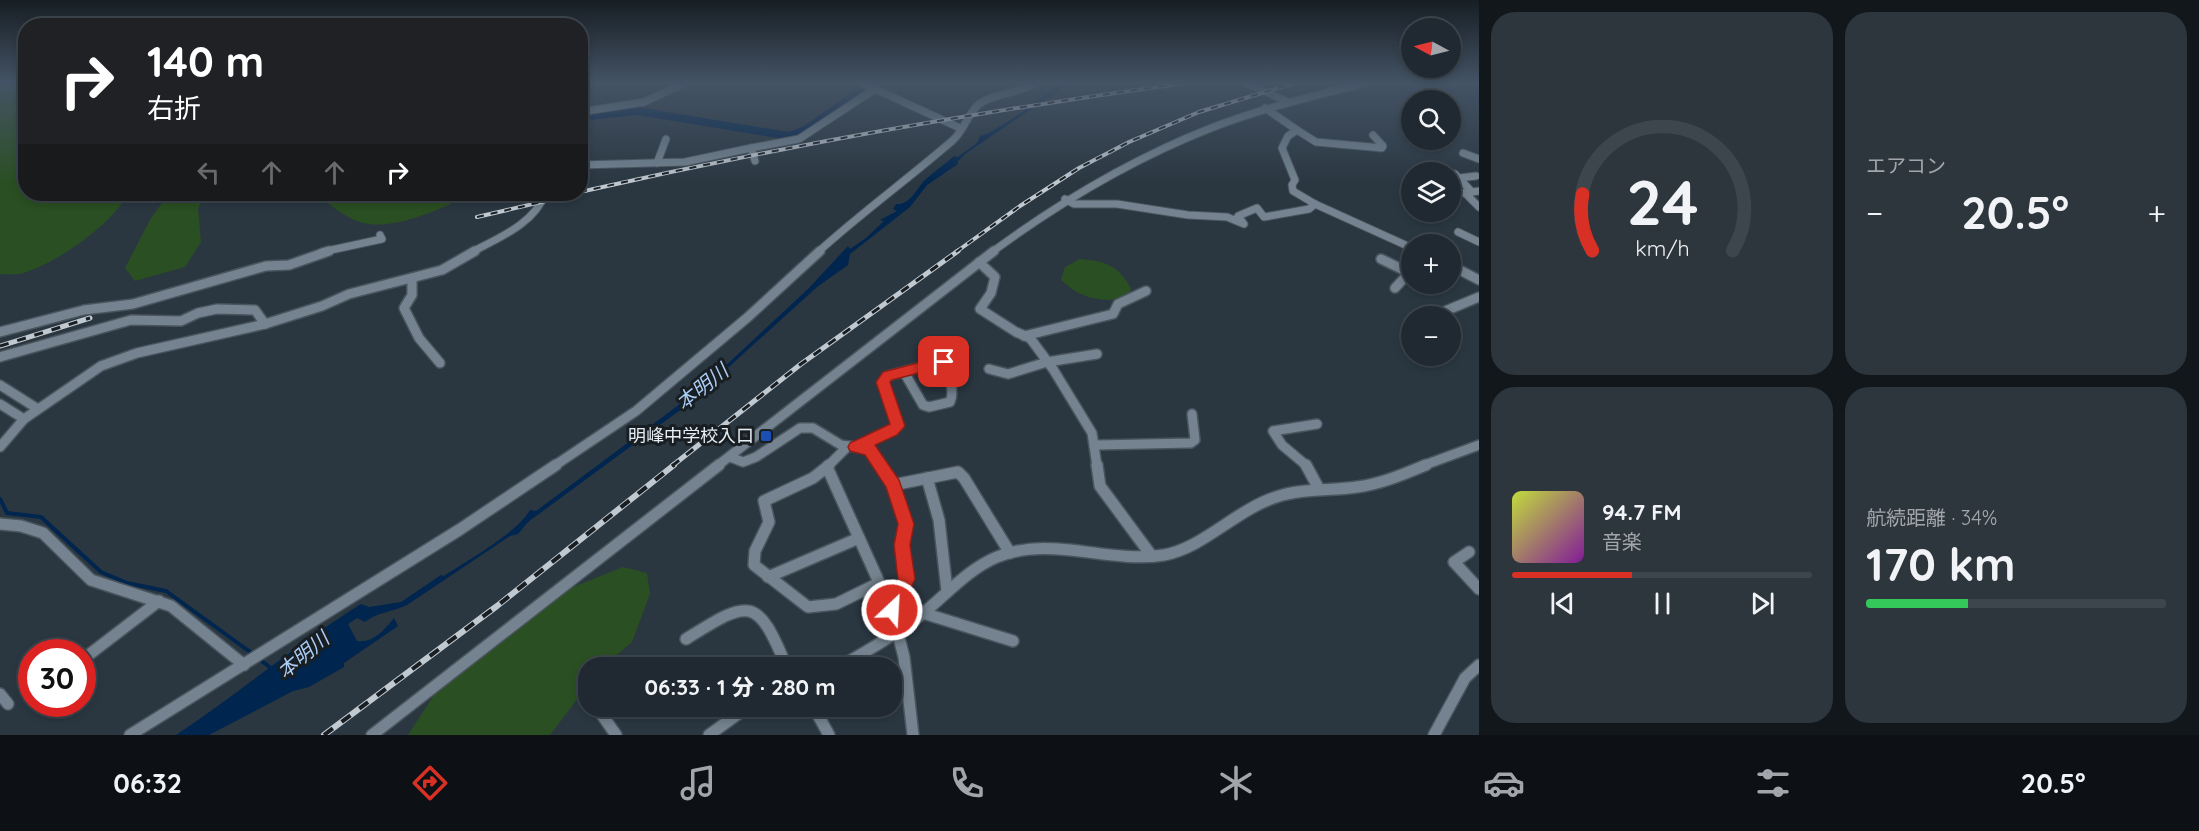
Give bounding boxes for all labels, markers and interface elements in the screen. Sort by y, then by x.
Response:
north arrow [1401,18,1461,78]
map controls [1401,18,1461,366]
text: 140 m [147,35,264,88]
icon: right [48,42,126,120]
button: search [1401,90,1461,150]
text: 右折 [147,91,201,125]
text: エアコン [1866,153,1946,178]
icon: left [192,156,225,189]
icon: ahead [255,156,288,189]
icon: ahead [318,156,351,189]
icon: right [381,156,414,189]
button: layers [1401,162,1461,222]
text: 24 [1626,163,1698,241]
text: 20.5° [1961,184,2069,240]
text: − [1866,192,1883,233]
text: + [2147,192,2166,233]
button: + [1401,234,1461,294]
text: km/h [1635,235,1689,261]
button: − [1401,306,1461,366]
pin [918,336,969,387]
icon: arrive [927,345,960,378]
water label: 本明川 [671,357,734,415]
place label: 明峰中学校入口 [628,424,754,447]
marker: 明峰中学校入口 [759,429,773,443]
text: 94.7 FM [1602,498,1682,526]
text: 航続距離 · 34% [1866,505,1997,530]
text: 音楽 [1602,529,1642,554]
text: 170 km [1866,536,2016,592]
position arrow [860,578,924,642]
icon: previous [1546,587,1579,620]
icon: pause [1646,587,1679,620]
icon: next [1746,587,1779,620]
water label: 本明川 [272,624,335,683]
speed limit sign: 30 [18,639,96,717]
text: 06:33 · 1 分 · 280 m [645,673,835,701]
icon: directions [409,762,451,804]
icon: music [677,762,719,804]
icon: phone [946,762,988,804]
icon: climate [1215,762,1257,804]
icon: car [1483,762,1525,804]
icon: filters [1752,762,1794,804]
text: 06:32 [113,766,182,800]
text: 20.5° [2021,766,2086,800]

